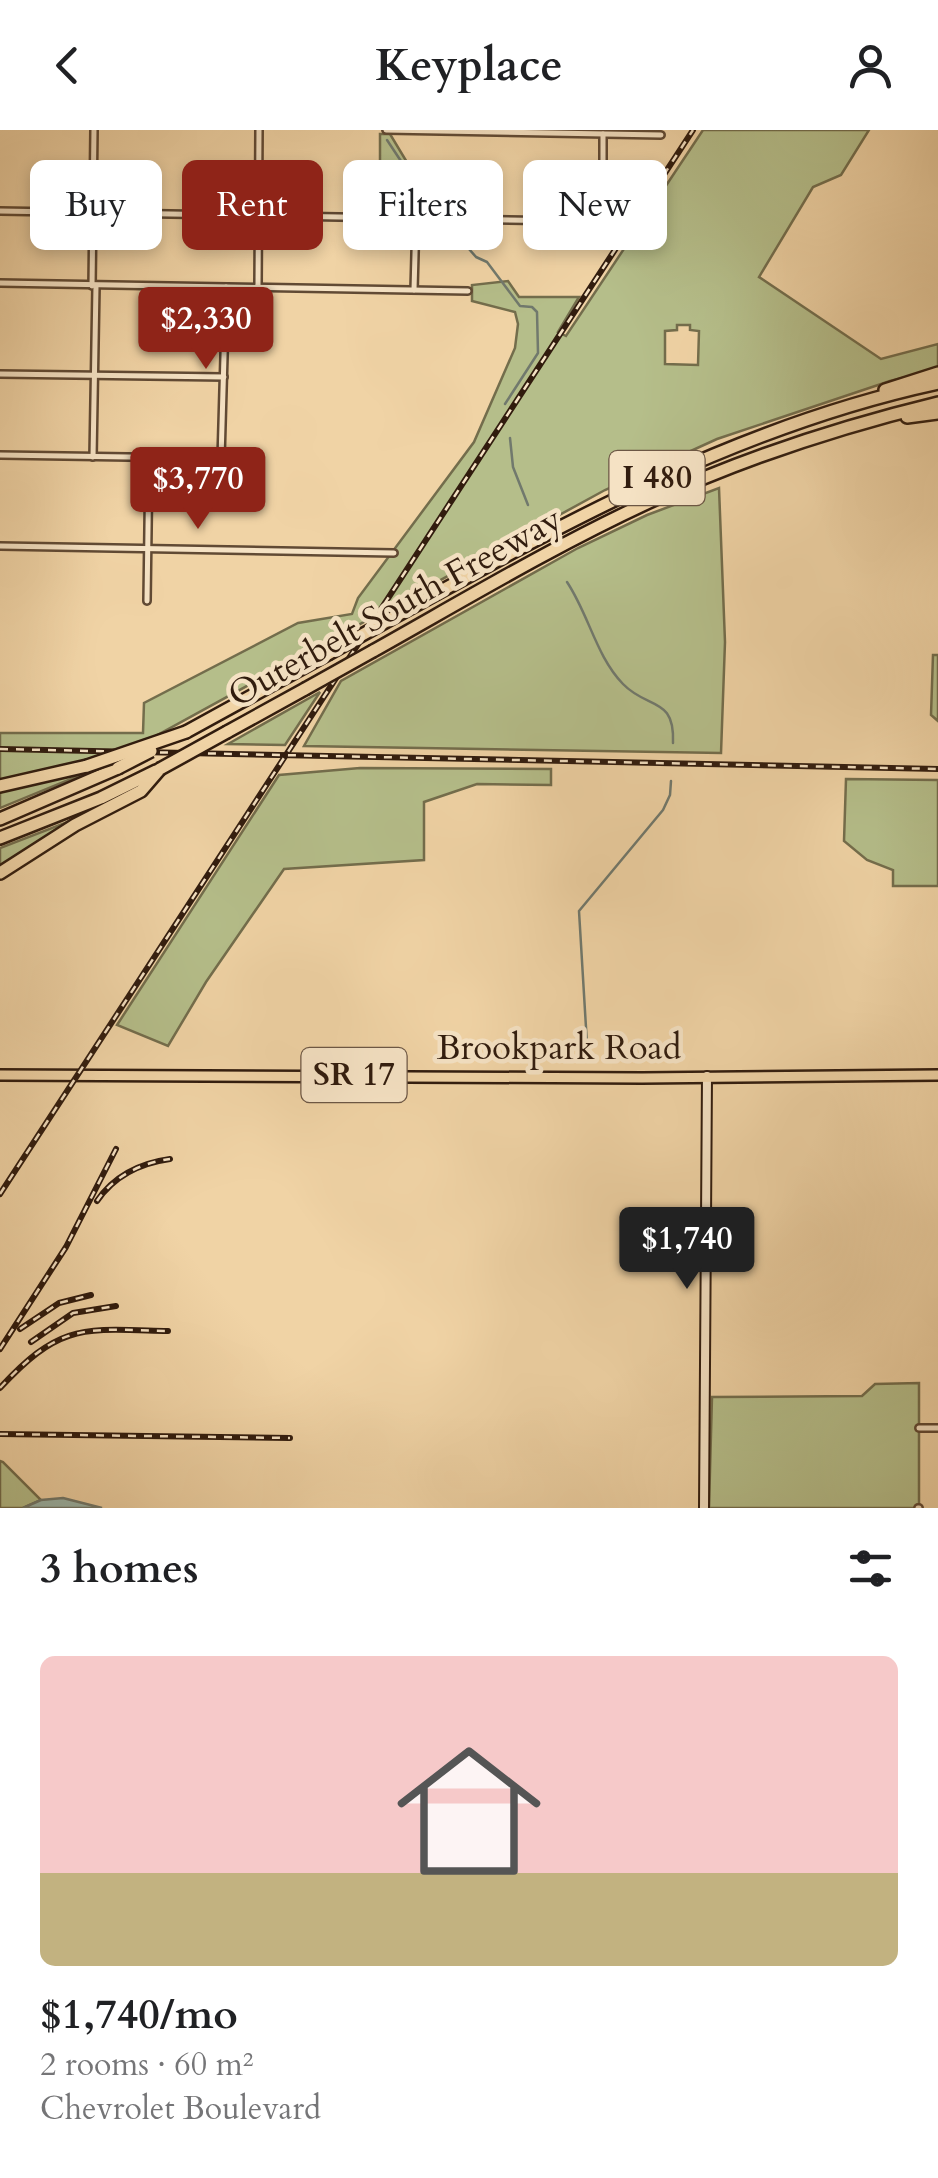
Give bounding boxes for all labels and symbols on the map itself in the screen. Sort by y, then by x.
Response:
pin: $2,330 [125,287,287,372]
pin: $3,770 [117,447,279,532]
road number: I 480 [610,451,704,505]
street label: Outerbelt South Freeway [219,495,571,719]
street label: Brookpark Road [437,1024,682,1072]
road number: SR 17 [302,1048,406,1102]
pin: $1,740 [606,1207,768,1292]

